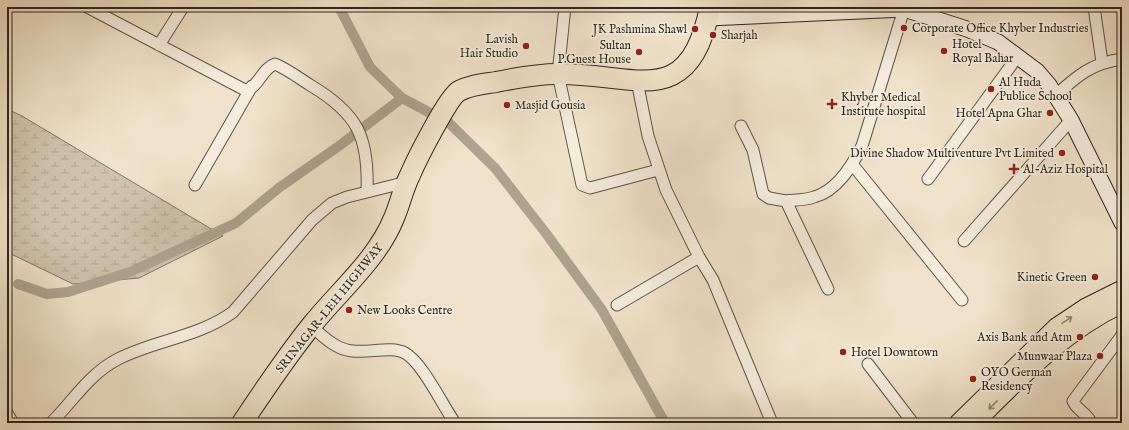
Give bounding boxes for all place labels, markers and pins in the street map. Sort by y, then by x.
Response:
place label: Corporate Office Khyber Industries [912,21,1088,37]
place label: JK Pashmina Shawl [591,22,688,38]
marker: Corporate Office Khyber Industries [899,23,909,33]
marker: JK Pashmina Shawl [690,24,700,34]
place label: Sharjah [721,28,758,43]
marker: Sharjah [708,30,718,40]
place label: Lavish Hair Studio [460,32,519,61]
place label: Hotel Royal Bahar [952,37,1014,66]
place label: Sultan P.Guest House [558,38,632,67]
marker: Lavish Hair Studio [521,41,531,51]
marker: Hotel Royal Bahar [939,46,949,56]
marker: Sultan P.Guest House [634,47,644,57]
place label: Al Huda Publice School [998,75,1073,104]
marker: Al Huda Publice School [986,84,996,94]
place label: Khyber Medical Institute hospital [841,90,927,120]
place label: Masjid Gousia [515,98,586,113]
marker: Khyber Medical Institute hospital [826,98,838,110]
marker: Masjid Gousia [502,100,512,110]
place label: Hotel Apna Ghar [956,106,1043,122]
marker: Hotel Apna Ghar [1045,108,1055,118]
place label: Divine Shadow Multiventure Pvt Limited [850,146,1055,161]
marker: Divine Shadow Multiventure Pvt Limited [1057,148,1067,158]
place label: Al-Aziz Hospital [1022,162,1109,178]
marker: Al-Aziz Hospital [1008,163,1020,175]
place label: Kinetic Green [1017,270,1088,285]
marker: Kinetic Green [1090,272,1100,282]
place label: New Looks Centre [357,303,453,318]
marker: New Looks Centre [344,305,354,315]
place label: Axis Bank and Atm [976,330,1072,345]
marker: Axis Bank and Atm [1075,332,1085,342]
place label: Hotel Downtown [851,345,939,360]
marker: Hotel Downtown [838,347,848,357]
place label: Munwaar Plaza [1017,349,1093,364]
marker: Munwaar Plaza [1095,351,1105,361]
place label: OYO German Residency [981,365,1052,394]
marker: OYO German Residency [968,374,978,384]

